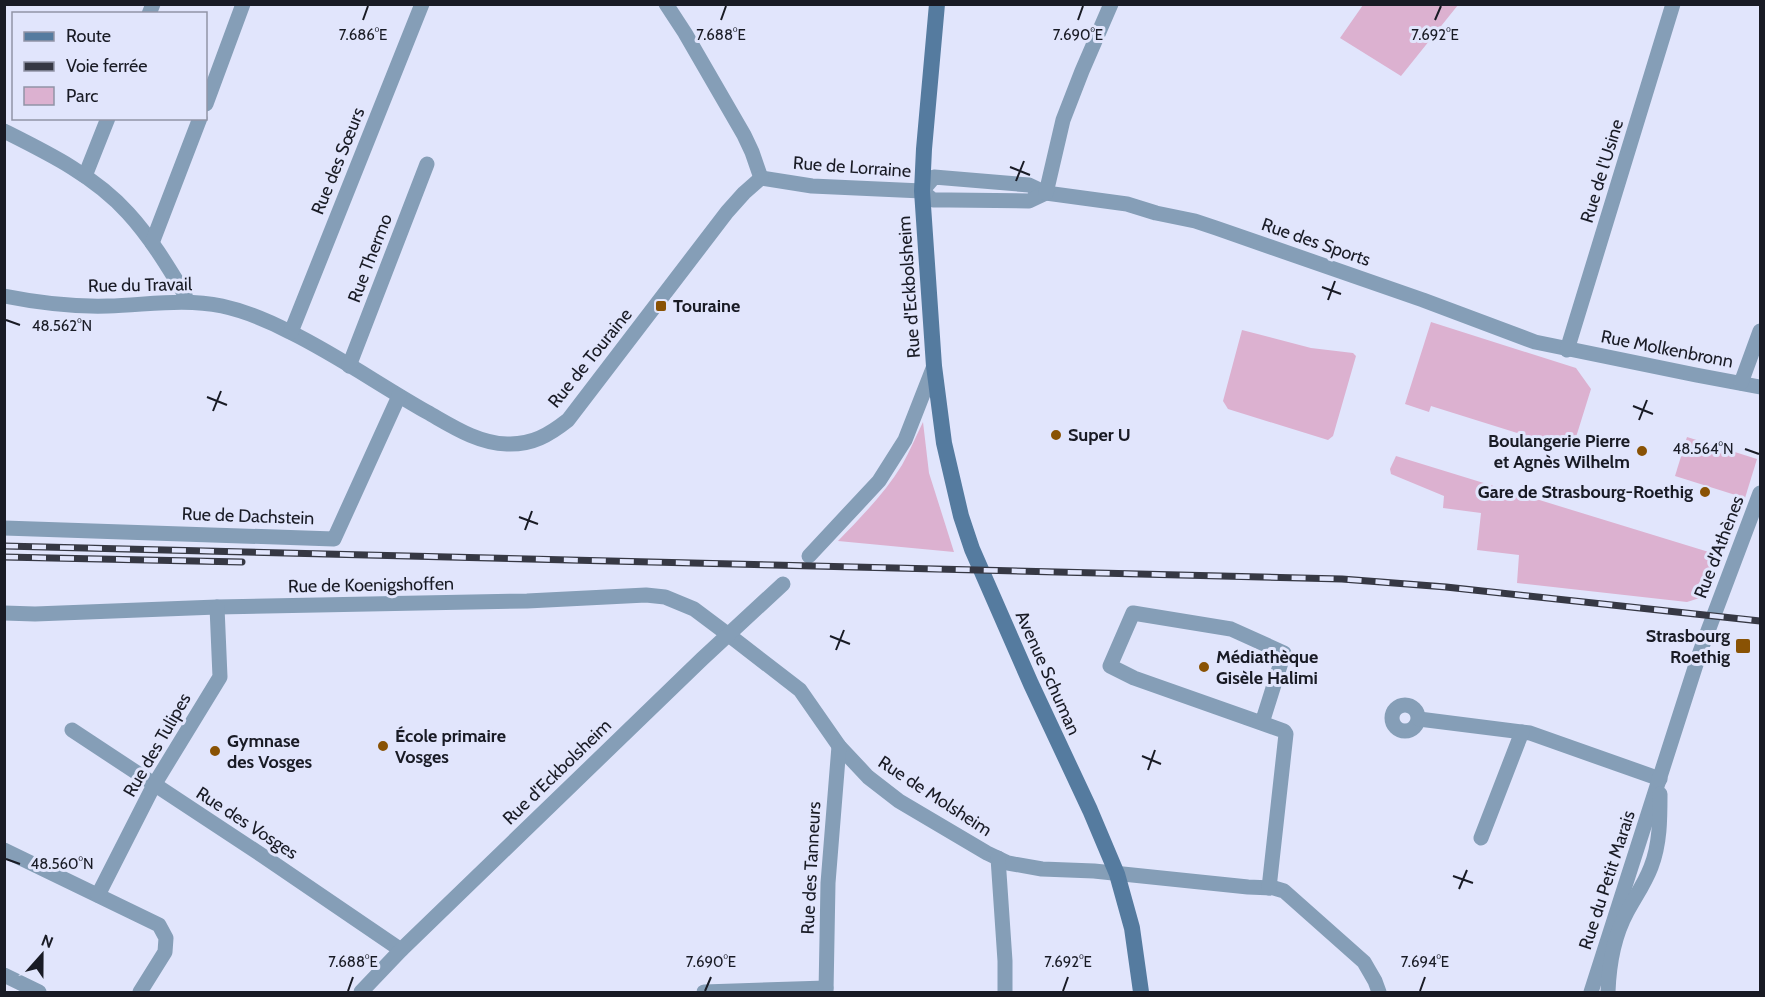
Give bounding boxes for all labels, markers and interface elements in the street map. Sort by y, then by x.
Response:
legend [12,12,207,120]
text: Route [66,25,111,47]
text: 7.686°E [339,26,387,44]
text: 7.688°E [696,26,746,44]
text: 7.690°E [1053,26,1103,44]
text: 7.692°E [1411,26,1459,44]
text: Voie ferrée [66,55,147,77]
text: Parc [66,85,98,107]
street label: Rue des Sœurs [307,104,369,218]
street label: Rue de l'Usine [1576,117,1628,225]
street label: Rue de Lorraine [792,152,912,182]
street label: Rue Thermo [343,210,397,305]
street label: Rue des Sports [1259,213,1373,271]
street label: Rue d'Eckbolsheim [893,215,925,359]
street label: Rue du Travail [88,273,193,297]
place label: Touraine [673,295,740,317]
marker: Touraine [654,299,668,313]
street label: Rue de Touraine [543,304,637,412]
text: 48.562°N [32,317,92,335]
street label: Rue Molkenbronn [1599,325,1735,373]
place label: Super U [1068,424,1131,446]
marker: Super U [1049,428,1063,442]
place label: Boulangerie Pierre et Agnès Wilhelm [1488,430,1630,473]
text: 48.564°N [1673,440,1733,458]
marker: Boulangerie Pierre et Agnès Wilhelm [1635,444,1649,458]
place label: Gare de Strasbourg-Roethig [1478,481,1693,503]
marker: Gare de Strasbourg-Roethig [1698,485,1712,499]
street label: Rue d'Athènes [1689,493,1749,601]
street label: Rue de Dachstein [181,503,315,529]
street label: Rue de Koenigshoffen [288,573,454,597]
street label: Avenue Schuman [1011,608,1085,738]
place label: Strasbourg Roethig [1646,625,1730,668]
marker: Strasbourg Roethig [1734,637,1752,655]
place label: Médiathèque Gisèle Halimi [1216,646,1318,689]
marker: Médiathèque Gisèle Halimi [1197,660,1211,674]
street label: Rue des Tulipes [118,689,196,801]
street label: Rue d'Eckbolsheim [498,715,616,829]
place label: École primaire Vosges [395,725,506,768]
place label: Gymnase des Vosges [227,730,313,773]
marker: École primaire Vosges [376,739,390,753]
marker: Gymnase des Vosges [208,744,222,758]
street label: Rue de Molsheim [874,751,996,841]
street label: Rue des Vosges [192,782,302,864]
street label: Rue des Tanneurs [797,801,825,935]
street label: Rue du Petit Marais [1574,808,1640,952]
text: 48.560°N [31,855,93,873]
north arrow [12,925,72,985]
text: N [39,931,56,952]
text: 7.688°E [328,953,378,971]
text: 7.690°E [686,953,736,971]
text: 7.692°E [1044,953,1092,971]
text: 7.694°E [1401,953,1449,971]

